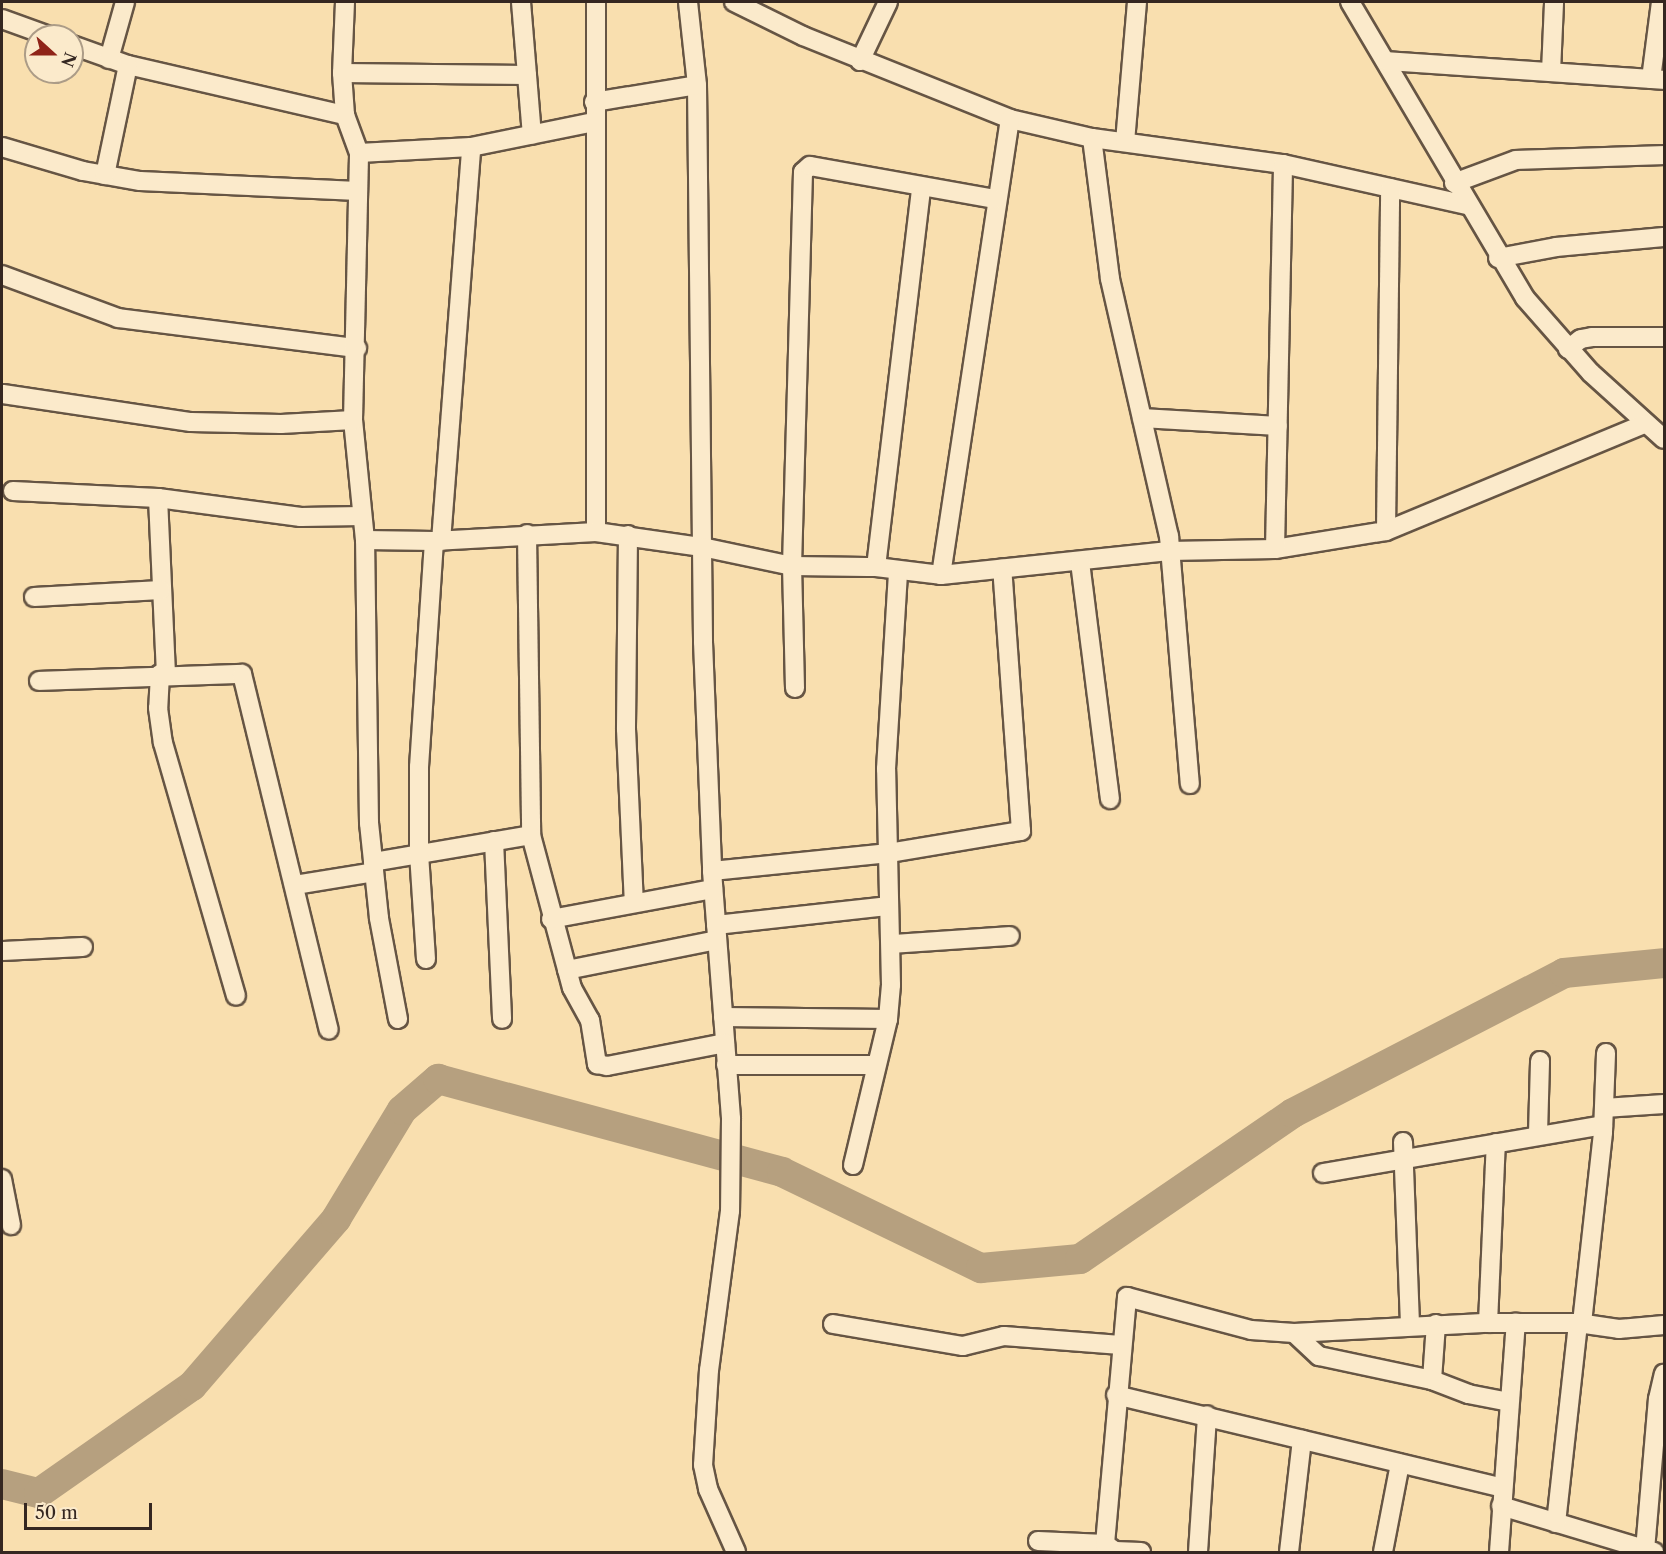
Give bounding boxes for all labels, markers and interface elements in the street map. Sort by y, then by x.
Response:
north arrow [24,24,84,84]
text: N [57,50,81,70]
scale bar [27,1491,154,1529]
text: 50 m [35,1502,78,1524]

